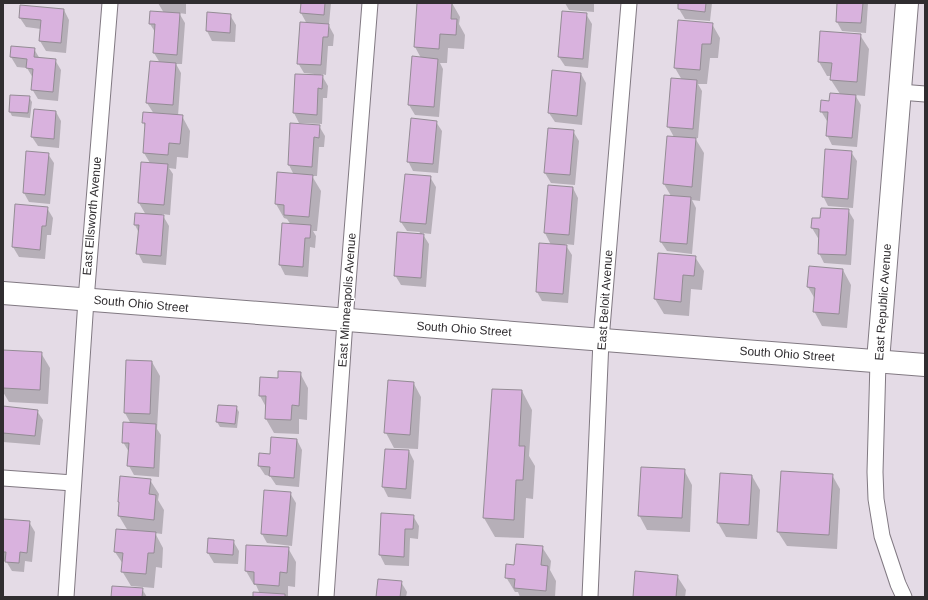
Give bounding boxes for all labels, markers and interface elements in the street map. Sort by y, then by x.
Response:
street label: East Ellsworth Avenue [80,156,104,276]
street label: East Minneapolis Avenue [335,232,359,368]
street label: East Republic Avenue [872,243,894,361]
street label: East Beloit Avenue [595,249,616,351]
street label: South Ohio Street [93,293,190,315]
street label: South Ohio Street [416,319,513,339]
street label: South Ohio Street [739,344,836,364]

